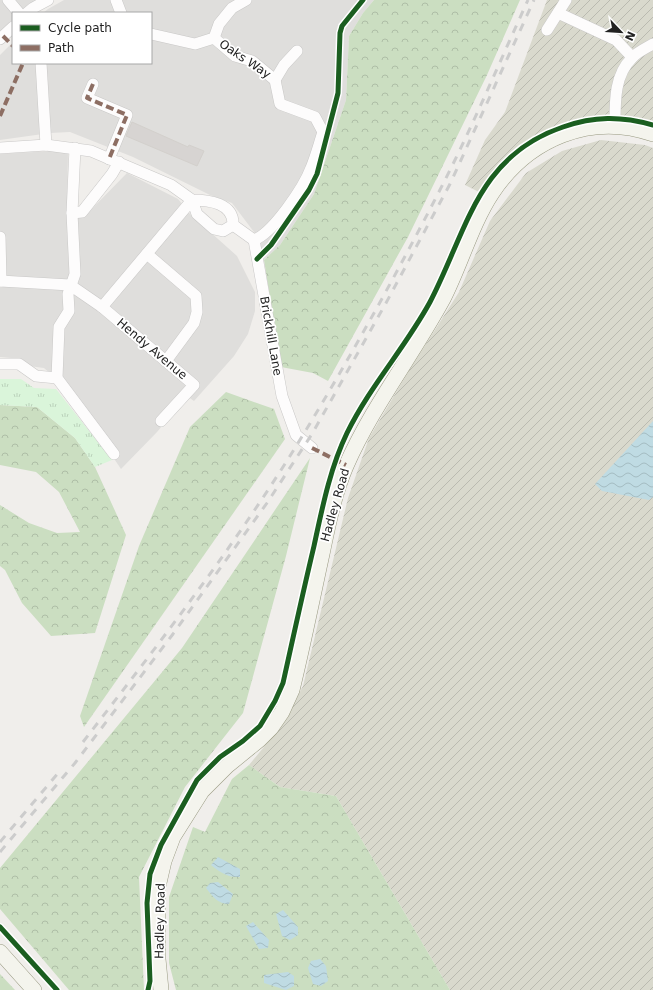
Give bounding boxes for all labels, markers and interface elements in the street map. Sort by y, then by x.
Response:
legend [12,12,152,64]
north arrow [601,12,641,52]
text: Cycle path [48,21,112,35]
text: N [622,29,637,43]
street label: Oaks Way [216,37,274,81]
text: Path [48,41,74,55]
street label: Brickhill Lane [257,295,285,377]
street label: Hendy Avenue [114,316,190,382]
street label: Hadley Road [318,467,352,543]
street label: Hadley Road [152,883,168,959]

